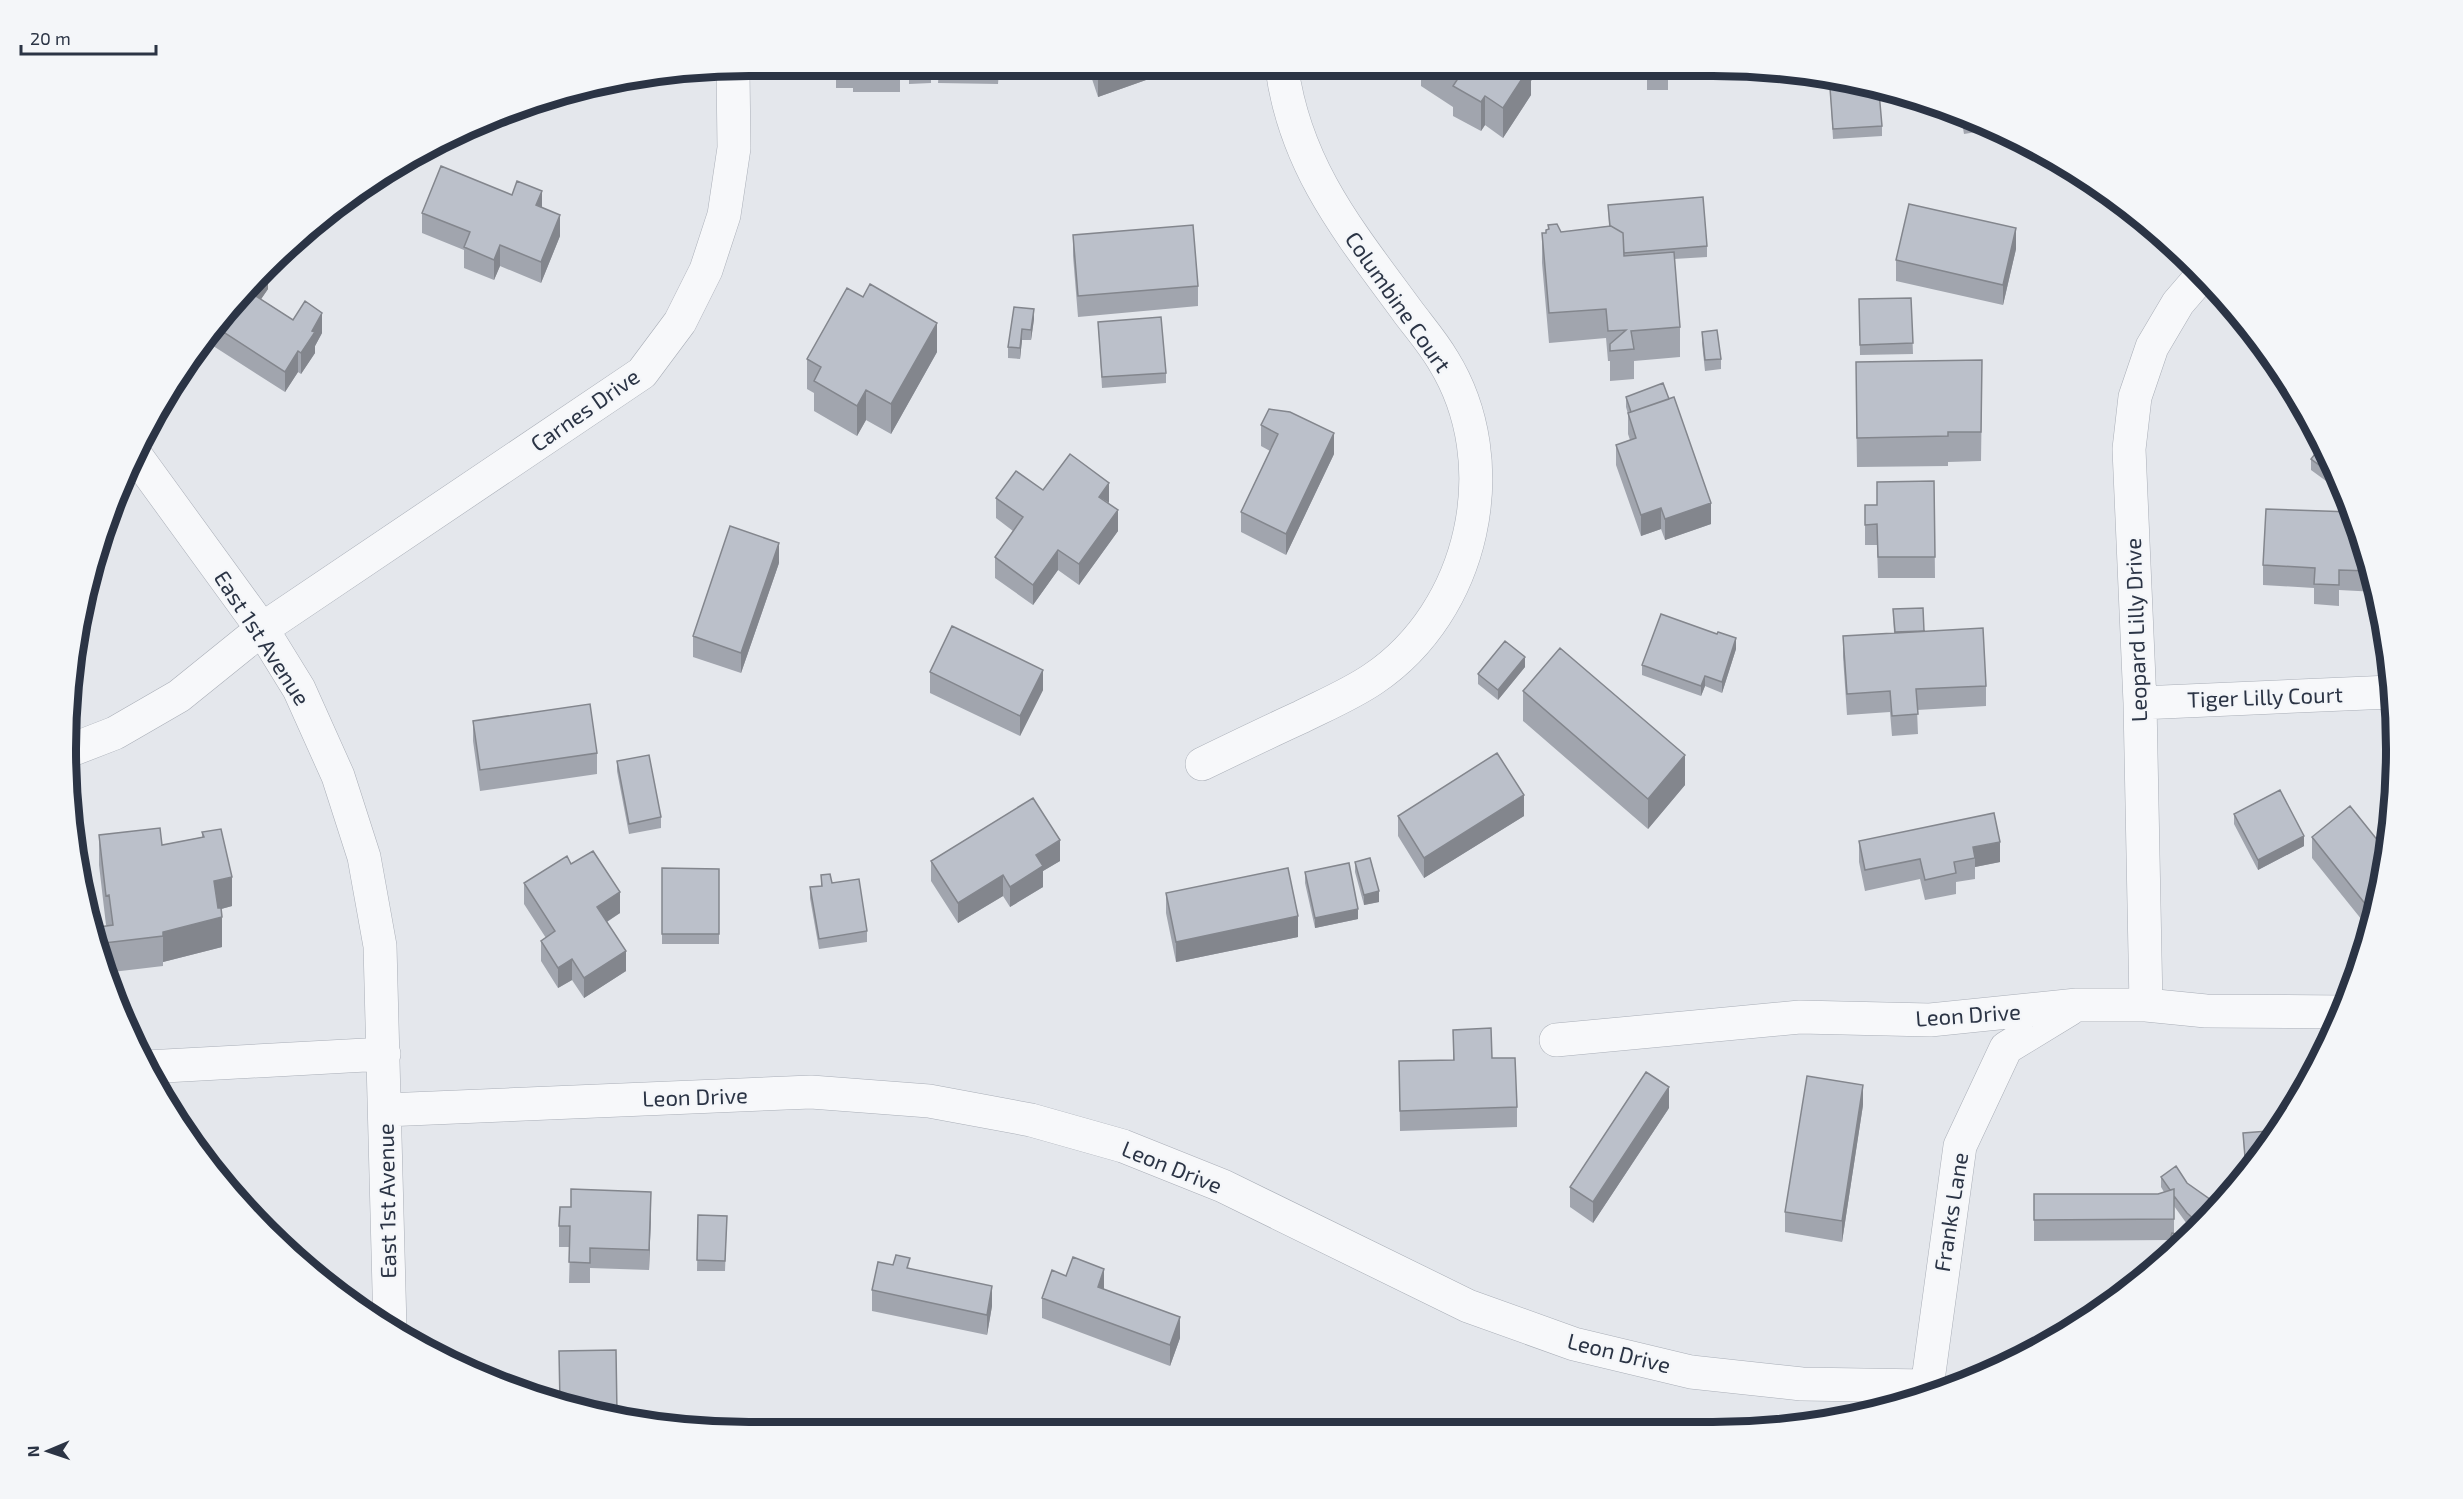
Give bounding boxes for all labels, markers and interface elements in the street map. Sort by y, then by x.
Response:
scale bar [21,18,156,56]
text: 20 m [30,27,71,49]
street label: Columbine Court [1341,226,1457,377]
street label: Carnes Drive [525,362,644,456]
street label: Leopard Lilly Drive [2119,538,2151,723]
street label: East 1st Avenue [210,565,316,710]
street label: Tiger Lilly Court [2187,680,2343,712]
street label: Leon Drive [1914,997,2021,1031]
street label: Leon Drive [642,1081,748,1111]
street label: East 1st Avenue [372,1123,400,1279]
street label: Leon Drive [1119,1134,1226,1198]
street label: Franks Lane [1928,1150,1972,1273]
street label: Leon Drive [1565,1327,1674,1377]
north arrow [18,1421,78,1481]
text: N [23,1445,42,1458]

